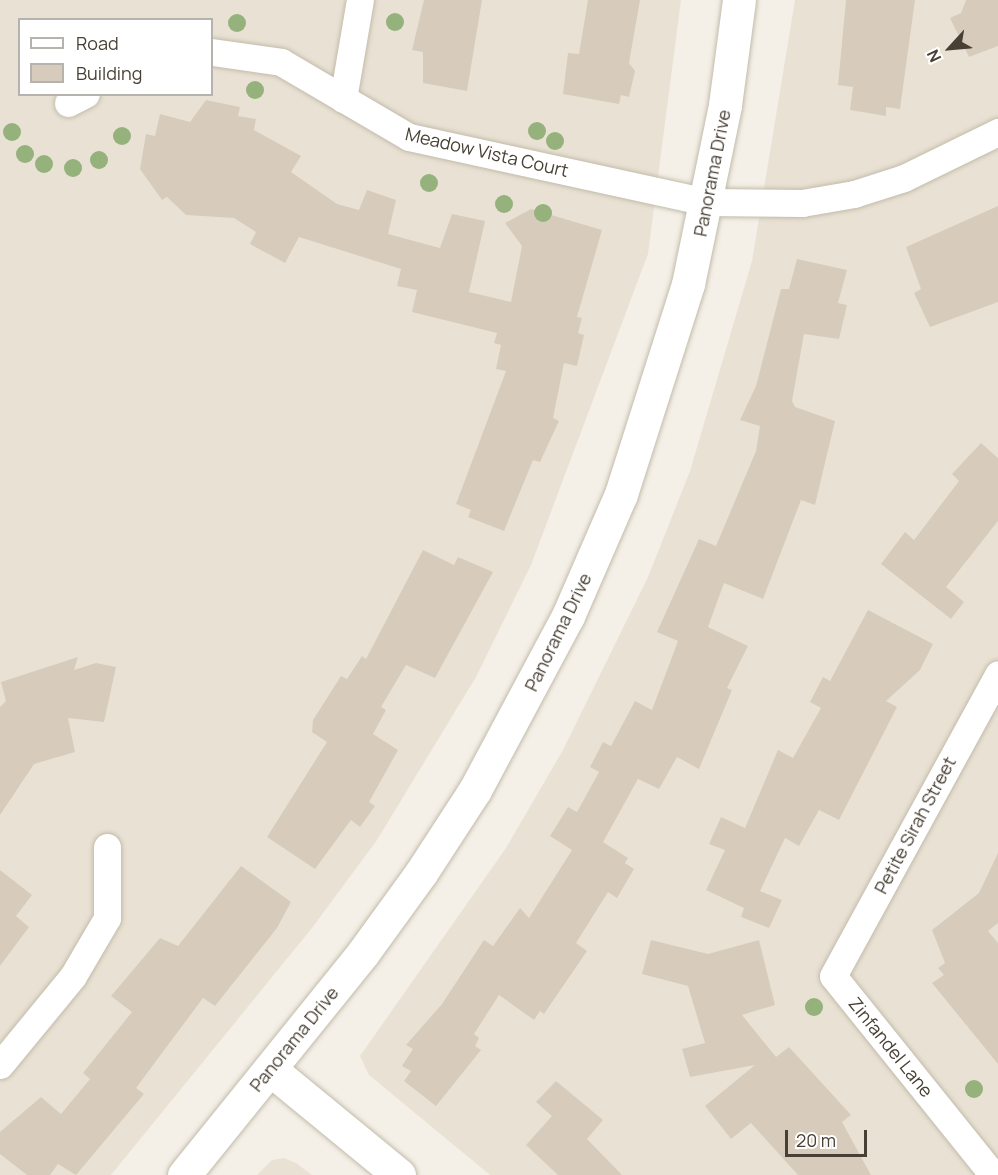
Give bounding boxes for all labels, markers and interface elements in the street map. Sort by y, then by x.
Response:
legend [18,18,213,96]
north arrow [920,18,980,78]
text: Road [76,31,119,55]
text: N [921,46,946,66]
text: Building [76,61,142,85]
street label: Panorama Drive [689,108,735,238]
street label: Meadow Vista Court [403,123,571,181]
street label: Panorama Drive [520,569,596,695]
street label: Petite Sirah Street [870,753,960,897]
street label: Panorama Drive [245,982,343,1096]
street label: Zinfandel Lane [844,993,938,1101]
scale bar [788,1118,870,1156]
text: 20 m [796,1128,836,1152]

